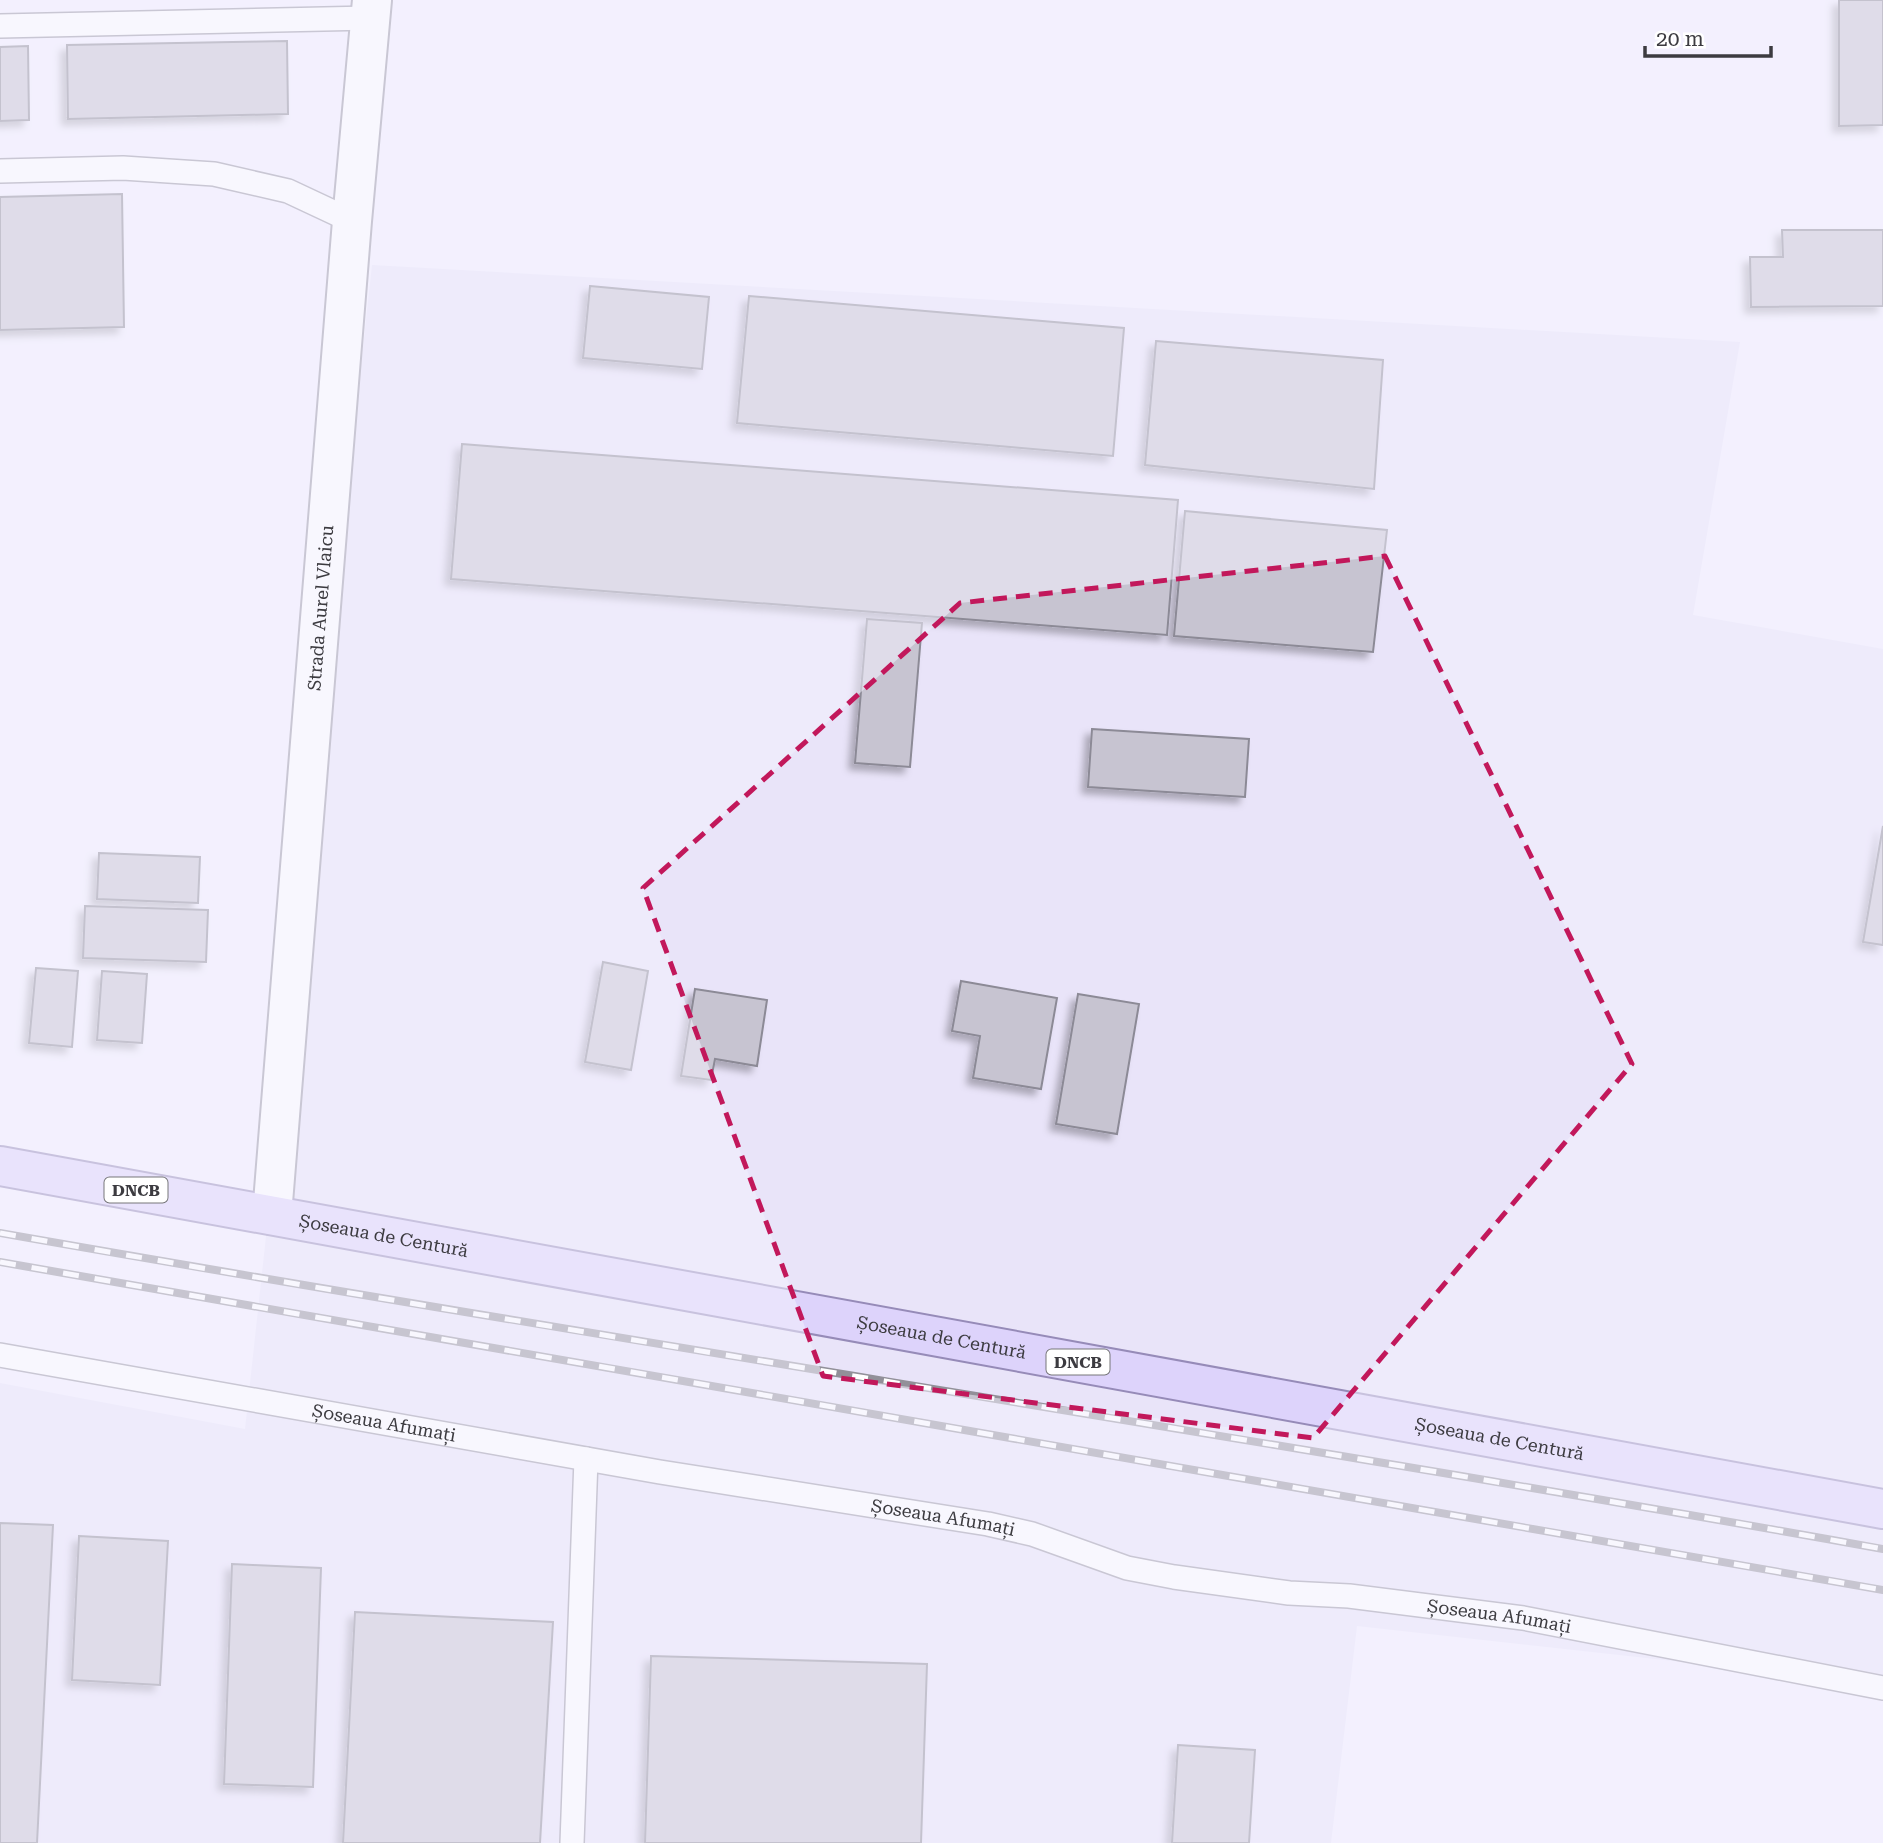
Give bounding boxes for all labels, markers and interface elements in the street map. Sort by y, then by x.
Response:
scale bar [1645,14,1771,58]
text: 20 m [1656,27,1704,51]
street label: Strada Aurel Vlaicu [303,524,337,692]
road number: DNCB [104,1178,168,1202]
street label: Șoseaua de Centură [297,1210,470,1261]
street label: Șoseaua de Centură [855,1311,1028,1363]
road number: DNCB [1046,1350,1110,1374]
street label: Șoseaua Afumați [310,1400,458,1446]
street label: Șoseaua de Centură [1413,1413,1586,1464]
street label: Șoseaua Afumați [870,1495,1017,1540]
street label: Șoseaua Afumați [1426,1595,1573,1637]

